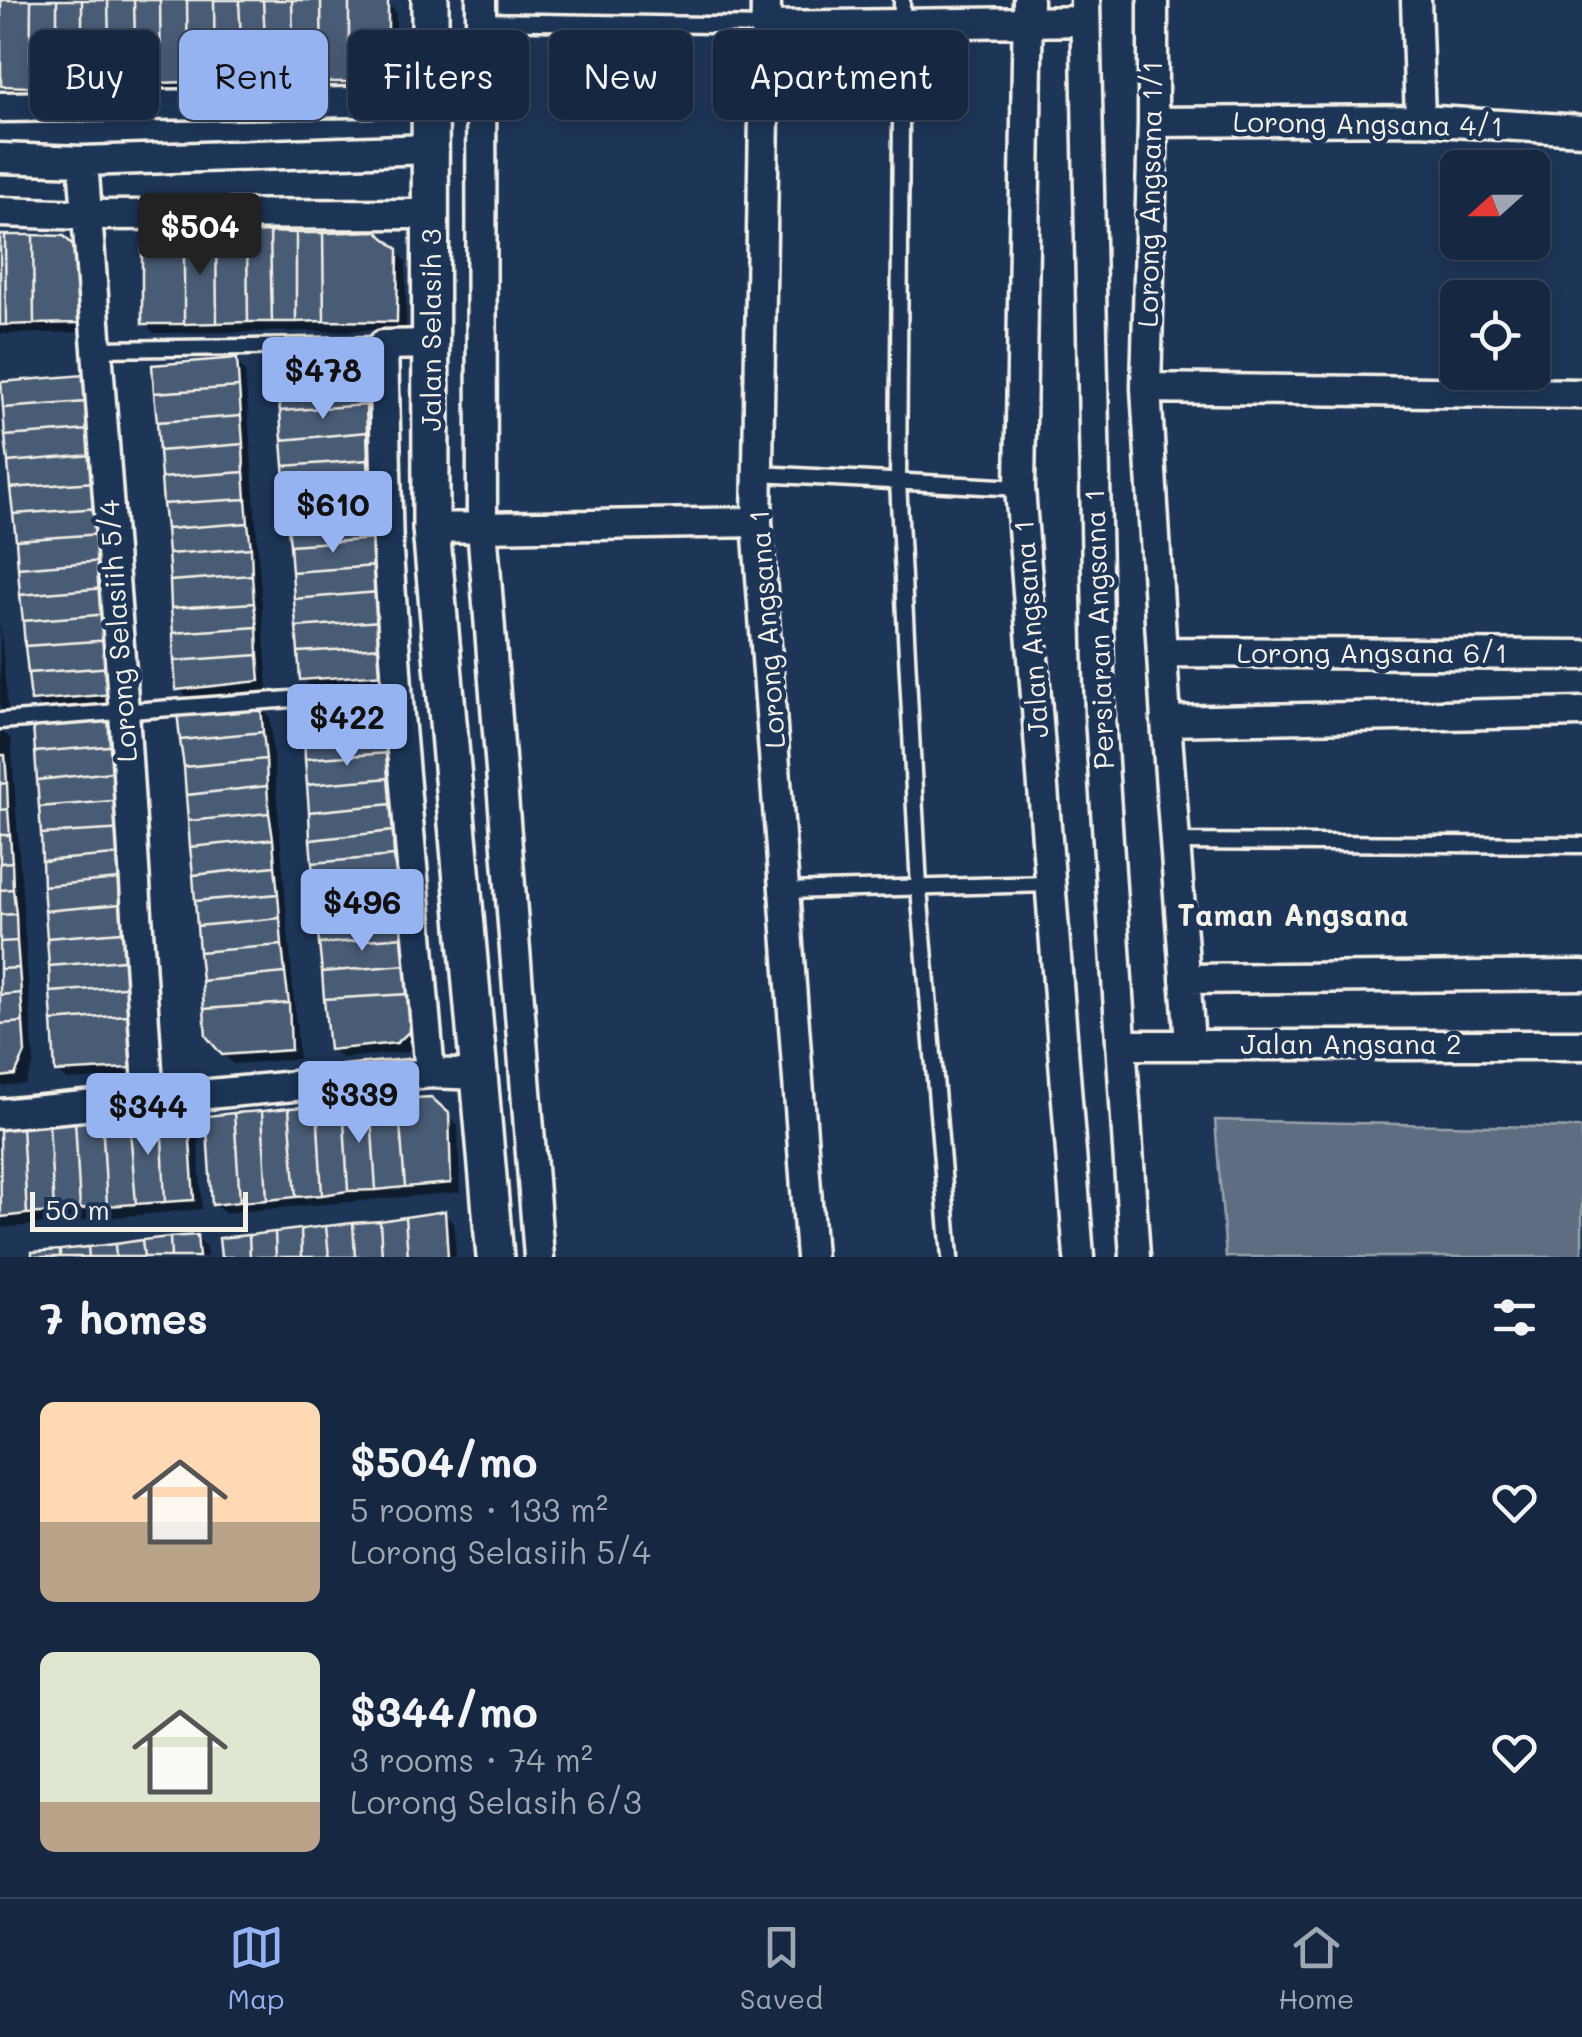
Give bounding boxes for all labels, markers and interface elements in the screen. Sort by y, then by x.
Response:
chip: Buy [30,30,159,120]
chip: Rent [179,30,328,120]
chip: Filters [348,30,529,120]
chip: New [549,30,693,120]
chip: Apartment [713,30,968,120]
street label: Lorong Angsana 1/1 [1129,60,1169,328]
street label: Lorong Angsana 4/1 [1232,103,1504,143]
north arrow [1440,150,1550,260]
map controls [1440,150,1550,390]
pin: $504 [141,193,259,278]
text: $504 [160,204,240,246]
street label: Jalan Selasih 3 [412,229,448,431]
button: locate [1440,280,1550,390]
pin: $478 [264,337,382,422]
text: $478 [284,348,362,390]
pin: $610 [274,471,392,556]
text: $610 [296,482,370,524]
street label: Persiaran Angsana 1 [1075,488,1121,770]
street label: Lorong Selasiih 5/4 [90,498,144,764]
street label: Lorong Angsana 1 [740,508,792,750]
street label: Jalan Angsana 1 [1004,519,1056,739]
street label: Lorong Angsana 6/1 [1237,634,1507,670]
pin: $422 [288,684,406,769]
text: $422 [309,695,385,737]
pin: $496 [303,869,421,954]
text: $496 [323,880,401,922]
district label: Taman Angsana [1177,894,1409,934]
street label: Jalan Angsana 2 [1240,1025,1462,1061]
pin: $339 [300,1061,418,1146]
text: $339 [320,1072,398,1114]
pin: $344 [89,1073,207,1158]
text: $344 [108,1084,188,1126]
scale bar [30,1187,248,1232]
text: 50 m [45,1191,110,1227]
text: 7 homes [40,1290,208,1345]
icon: filters [1487,1290,1542,1345]
text: $504/mo [350,1433,538,1488]
icon: home [120,1442,240,1562]
icon: heart [1487,1475,1542,1530]
text: 5 rooms · 133 m² [350,1488,608,1530]
text: Lorong Selasiih 5/4 [350,1530,651,1572]
text: $344/mo [350,1683,538,1738]
icon: home [120,1692,240,1812]
icon: heart [1487,1725,1542,1780]
text: 3 rooms · 74 m² [350,1738,593,1780]
text: Lorong Selasih 6/3 [350,1780,642,1822]
tab: Map [228,1920,285,2016]
tab: Saved [740,1920,823,2016]
tab: Home [1278,1920,1354,2016]

